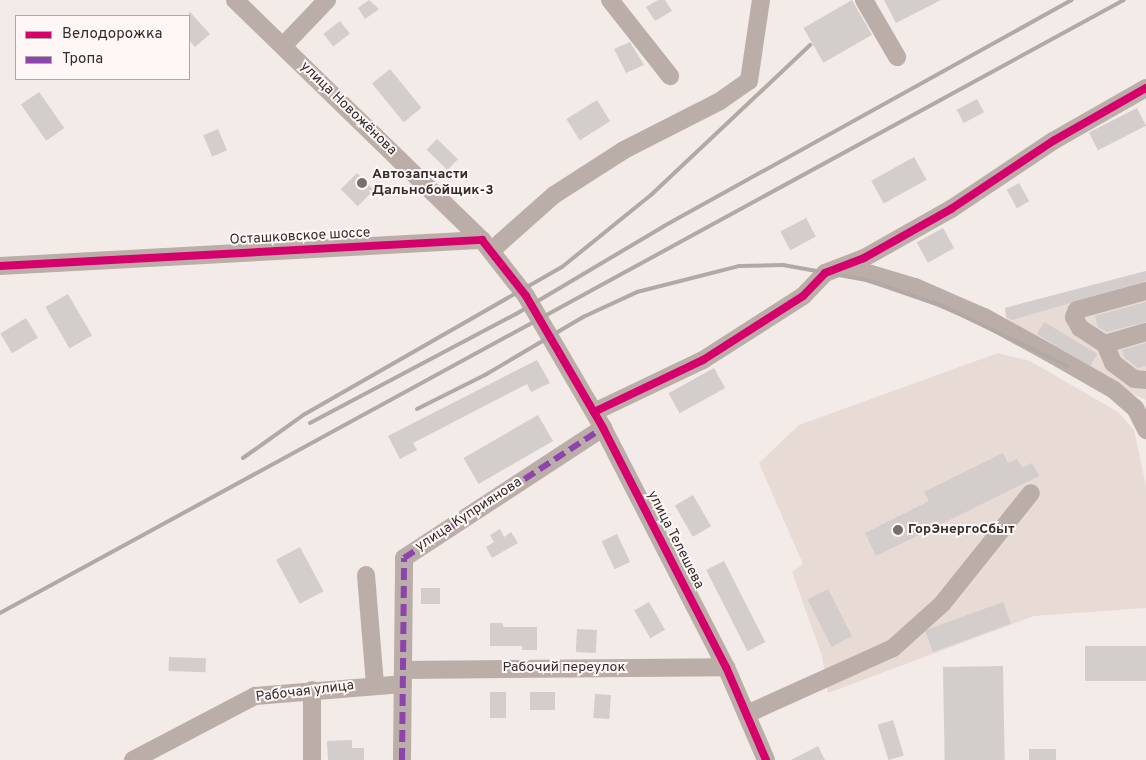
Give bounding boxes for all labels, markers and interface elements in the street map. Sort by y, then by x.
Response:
legend [15,15,190,80]
text: Велодорожка [62,25,162,44]
text: Тропа [62,50,103,69]
street label: улица Новожёнова [296,59,400,159]
place label: Автозапчасти Дальнобойщик-3 [372,167,494,200]
marker: Автозапчасти Дальнобойщик-3 [356,177,368,189]
street label: Осташковское шоссе [229,225,371,249]
street label: улица Куприянова [413,474,525,556]
street label: улица Телешева [643,488,707,592]
place label: ГорЭнергоСбыт [908,522,1015,538]
marker: ГорЭнергоСбыт [892,524,904,536]
street label: Рабочий переулок [503,660,625,676]
street label: Рабочая улица [255,678,355,706]

